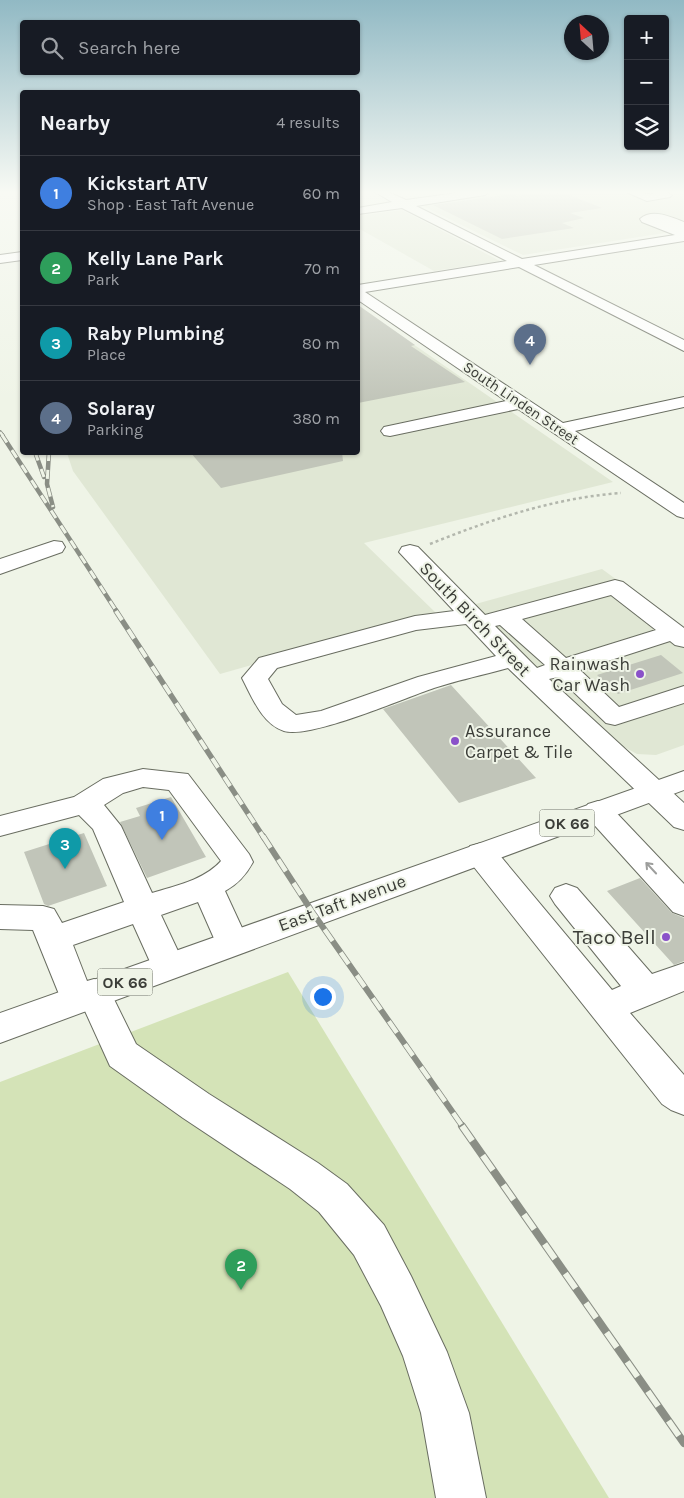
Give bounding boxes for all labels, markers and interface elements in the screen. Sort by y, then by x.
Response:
north arrow [564,15,609,60]
map controls [624,15,669,150]
button: + [624,15,669,60]
search box [20,20,360,75]
icon: search [38,34,66,62]
text: Search here [78,37,180,59]
button: − [624,60,669,105]
button: layers [624,105,669,150]
text: Nearby [40,111,110,135]
text: 4 results [276,113,340,132]
text: Kickstart ATV [87,173,208,195]
text: 1 [53,184,59,203]
text: 60 m [303,184,340,203]
text: Shop · East Taft Avenue [87,195,254,214]
text: Kelly Lane Park [87,248,224,270]
text: 2 [51,259,61,278]
text: 70 m [304,259,340,278]
text: Park [87,270,119,289]
text: Raby Plumbing [87,323,224,345]
pin: 4 [514,324,546,365]
text: 3 [51,334,61,353]
text: 80 m [302,334,340,353]
text: Place [87,345,126,364]
street label: South Linden Street [460,358,582,449]
text: Solaray [87,398,155,420]
text: 4 [51,409,61,428]
text: 380 m [292,409,340,428]
text: Parking [87,420,143,439]
street label: South Birch Street [415,557,535,681]
place label: Rainwash Car Wash [550,653,630,696]
marker: Rainwash Car Wash [634,668,646,680]
place label: Assurance Carpet & Tile [465,720,573,763]
marker: Assurance Carpet & Tile [449,735,461,747]
pin: 1 [146,799,178,840]
road number: OK 66 [540,810,594,836]
pin: 3 [49,828,81,869]
one-way arrow [645,862,657,875]
street label: East Taft Avenue [275,870,409,936]
place label: Taco Bell [573,925,656,949]
marker: Taco Bell [660,931,672,943]
road number: OK 66 [98,969,152,996]
your location [310,984,336,1010]
pin: 2 [225,1249,257,1290]

